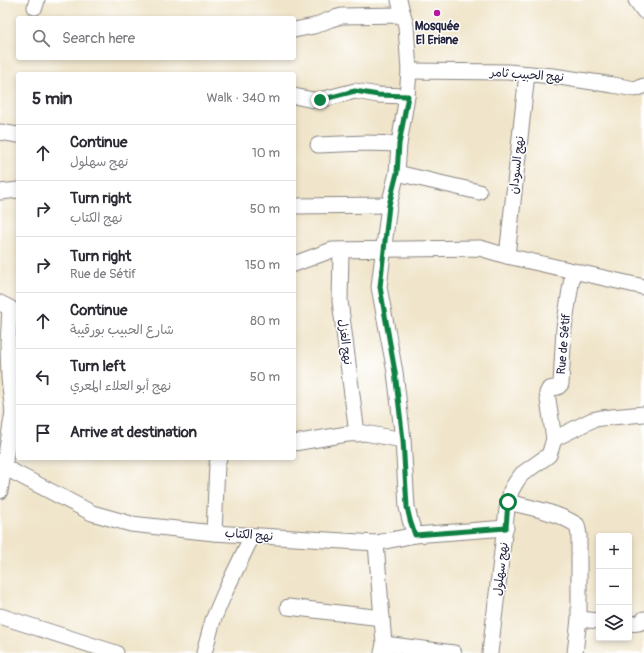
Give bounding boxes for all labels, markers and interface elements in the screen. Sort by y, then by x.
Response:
marker: Mosquée El Eriane [432,8,442,18]
search box [16,16,296,60]
place label: Mosquée El Eriane [415,19,460,48]
icon: search [30,27,52,49]
text: Search here [62,29,135,48]
street label: نهج الحبيب ثامر [488,65,565,86]
text: 5 min [32,88,72,109]
text: Walk · 340 m [206,90,280,106]
route end [311,91,329,109]
text: Continue [70,133,128,152]
street label: نهج السودان [506,135,529,195]
icon: ahead [32,142,54,164]
text: 10 m [252,145,280,161]
text: نهج سهلول [70,154,128,170]
text: Turn right [70,189,131,208]
icon: right [32,198,54,220]
text: 50 m [250,201,280,217]
text: نهج الكتاب [70,210,123,226]
text: Turn right [70,247,131,266]
icon: right [32,254,54,276]
text: 150 m [245,257,280,273]
text: Rue de Sétif [70,266,136,282]
text: Continue [70,301,128,320]
icon: ahead [32,310,54,332]
text: 80 m [250,313,280,329]
street label: Rue de Sétif [554,313,574,375]
street label: نهج الغزل [334,318,355,366]
text: شارع الحبيب بورقيبة [70,322,174,338]
text: Turn left [70,357,126,376]
icon: left [32,366,54,388]
text: 50 m [250,369,280,385]
text: نهج أبو العلاء المعري [70,378,171,394]
icon: arrive [32,422,54,444]
text: Arrive at destination [70,423,197,442]
route start [499,493,517,511]
street label: نهج الكتاب [224,526,274,545]
map controls [596,533,632,641]
button: + [596,533,632,569]
street label: نهج سهلول [490,541,513,597]
button: − [596,569,632,605]
button: layers [596,605,632,641]

